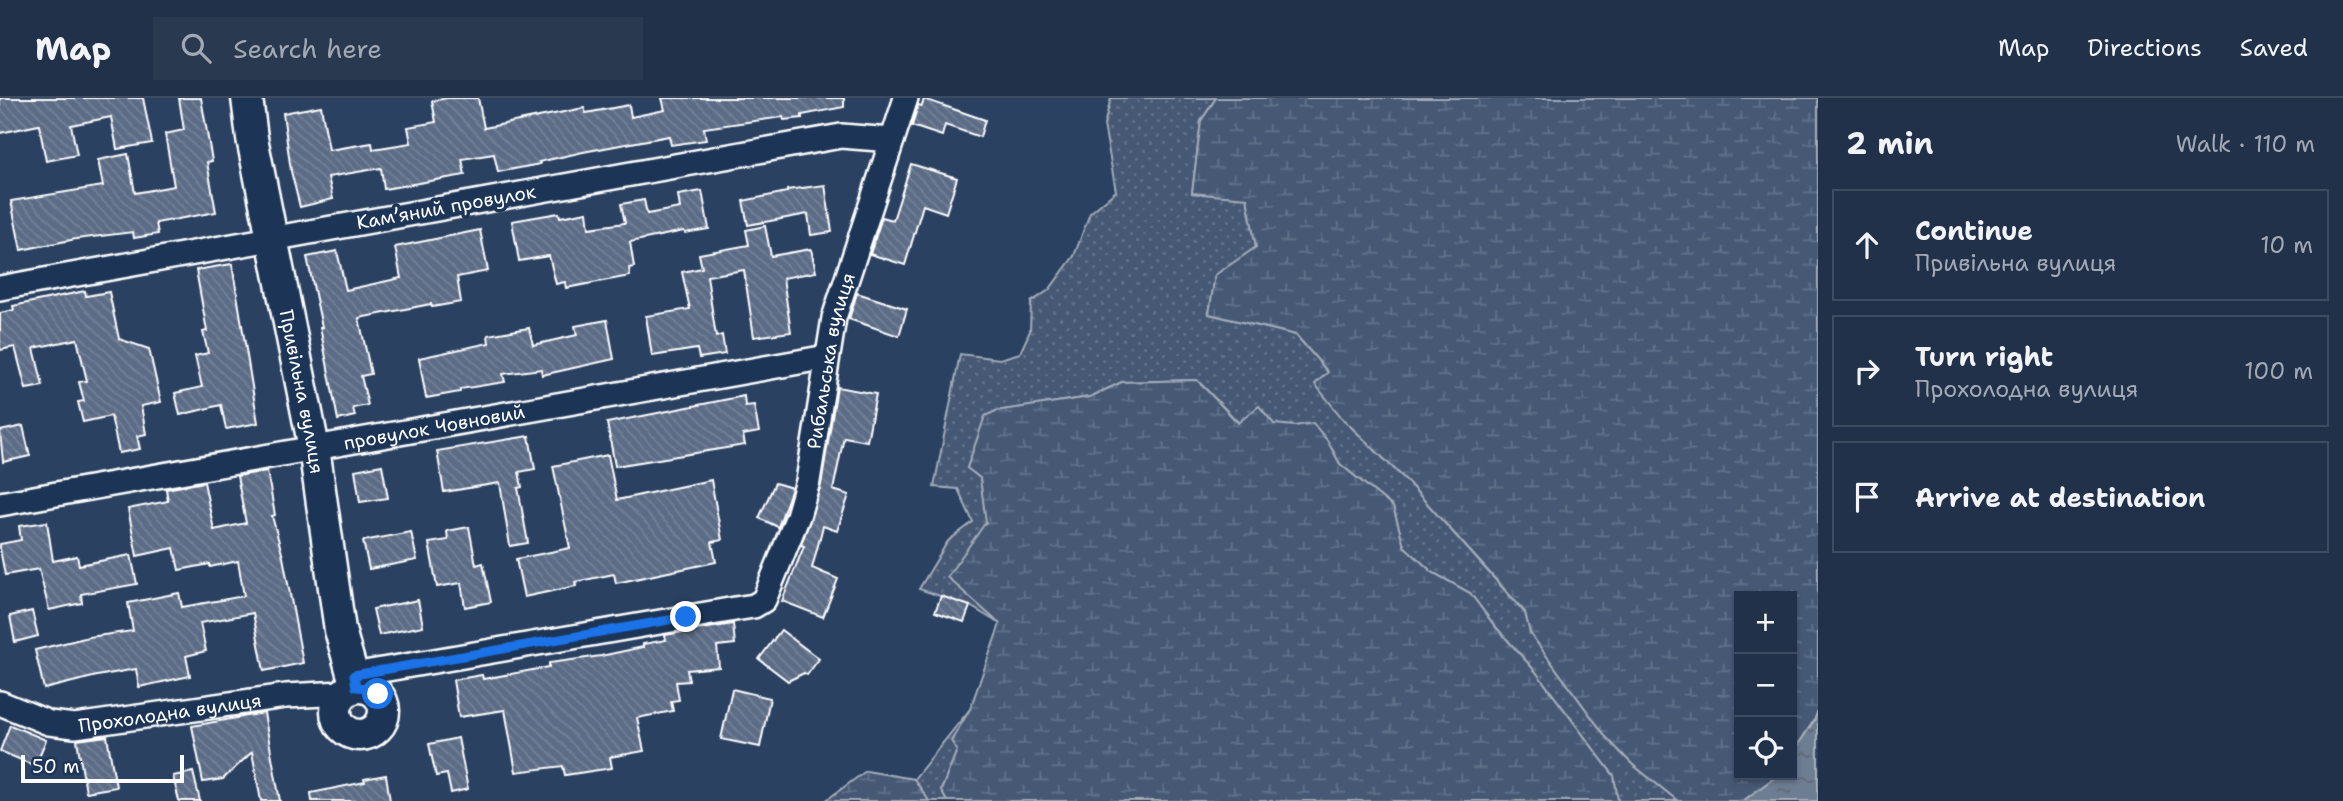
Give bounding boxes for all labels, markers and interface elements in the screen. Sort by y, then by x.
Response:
search box [153,17,643,80]
text: Map [35,26,111,71]
icon: search [177,29,215,67]
text: Search here [233,31,382,66]
text: Map [1998,32,2049,64]
text: Directions [2087,32,2202,64]
text: Saved [2240,32,2308,64]
text: 2 min [1846,123,1933,164]
text: Walk · 110 m [2176,129,2315,159]
street label: Камʼяний провулок [354,179,538,235]
text: Continue [1915,213,2033,248]
icon: ahead [1848,226,1886,264]
text: 10 m [2260,230,2313,260]
text: Привільна вулиця [1915,248,2117,278]
street label: Рибальська вулиця [801,269,861,451]
street label: Привільна вулиця [274,308,330,475]
text: Turn right [1915,339,2053,374]
icon: right [1848,352,1886,390]
text: 100 m [2244,356,2313,386]
text: Прохолодна вулиця [1915,374,2138,404]
street label: провулок Човновий [342,398,527,455]
icon: arrive [1848,478,1886,516]
text: Arrive at destination [1915,480,2205,515]
map controls [1734,591,1797,780]
button: + [1734,591,1797,654]
route end [670,601,701,632]
button: − [1734,654,1797,717]
route start [362,678,393,709]
street label: Прохолодна вулиця [77,687,263,738]
button: locate [1734,717,1797,780]
scale bar [21,752,184,784]
text: 50 m [32,754,80,779]

